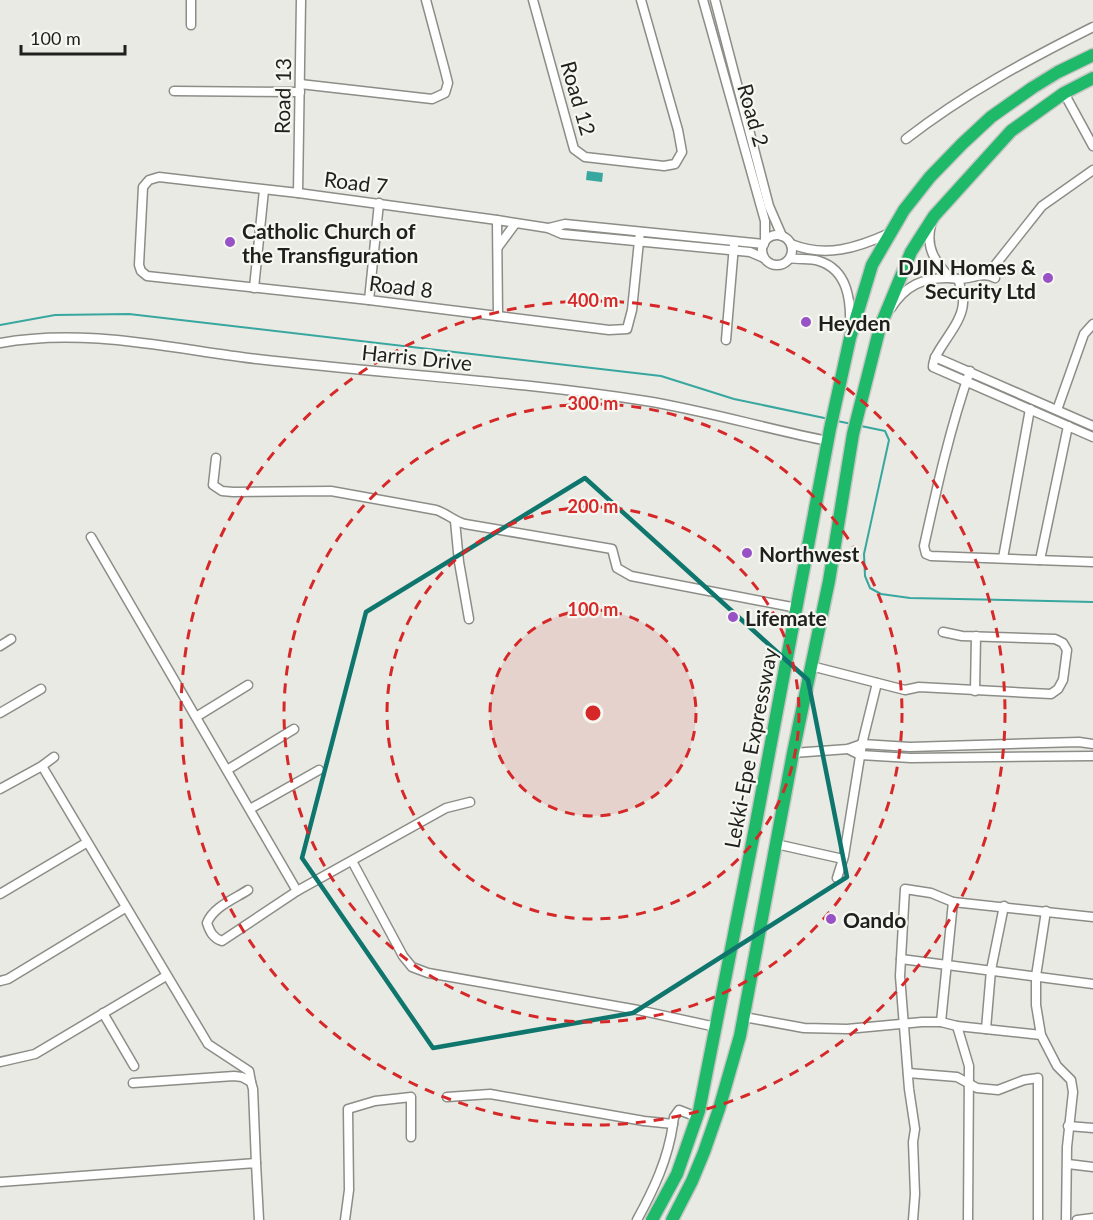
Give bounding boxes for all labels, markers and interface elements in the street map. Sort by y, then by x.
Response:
scale bar [21,18,124,56]
text: 100 m [30,27,81,49]
street label: Road 13 [269,58,295,134]
street label: Road 12 [556,58,602,138]
street label: Road 2 [733,81,775,149]
street label: Road 7 [323,166,389,198]
place label: Catholic Church of the Transfiguration [242,218,418,267]
marker: Catholic Church of the Transfiguration [223,235,237,249]
place label: DJIN Homes & Security Ltd [898,254,1037,303]
street label: Road 8 [368,270,434,302]
marker: DJIN Homes & Security Ltd [1041,271,1055,285]
text: 400 m [568,289,618,311]
place label: Heyden [818,310,891,335]
marker: Heyden [799,315,813,329]
street label: Harris Drive [360,339,474,375]
text: 300 m [568,392,618,414]
text: 200 m [568,495,618,517]
place label: Northwest [759,541,859,566]
marker: Northwest [740,546,754,560]
text: 100 m [568,598,618,620]
place label: Lifemate [745,605,827,630]
marker: Lifemate [726,610,740,624]
street label: Lekki-Epe Expressway [718,646,782,850]
centre of rings [583,703,603,723]
place label: Oando [843,907,906,932]
marker: Oando [824,912,838,926]

